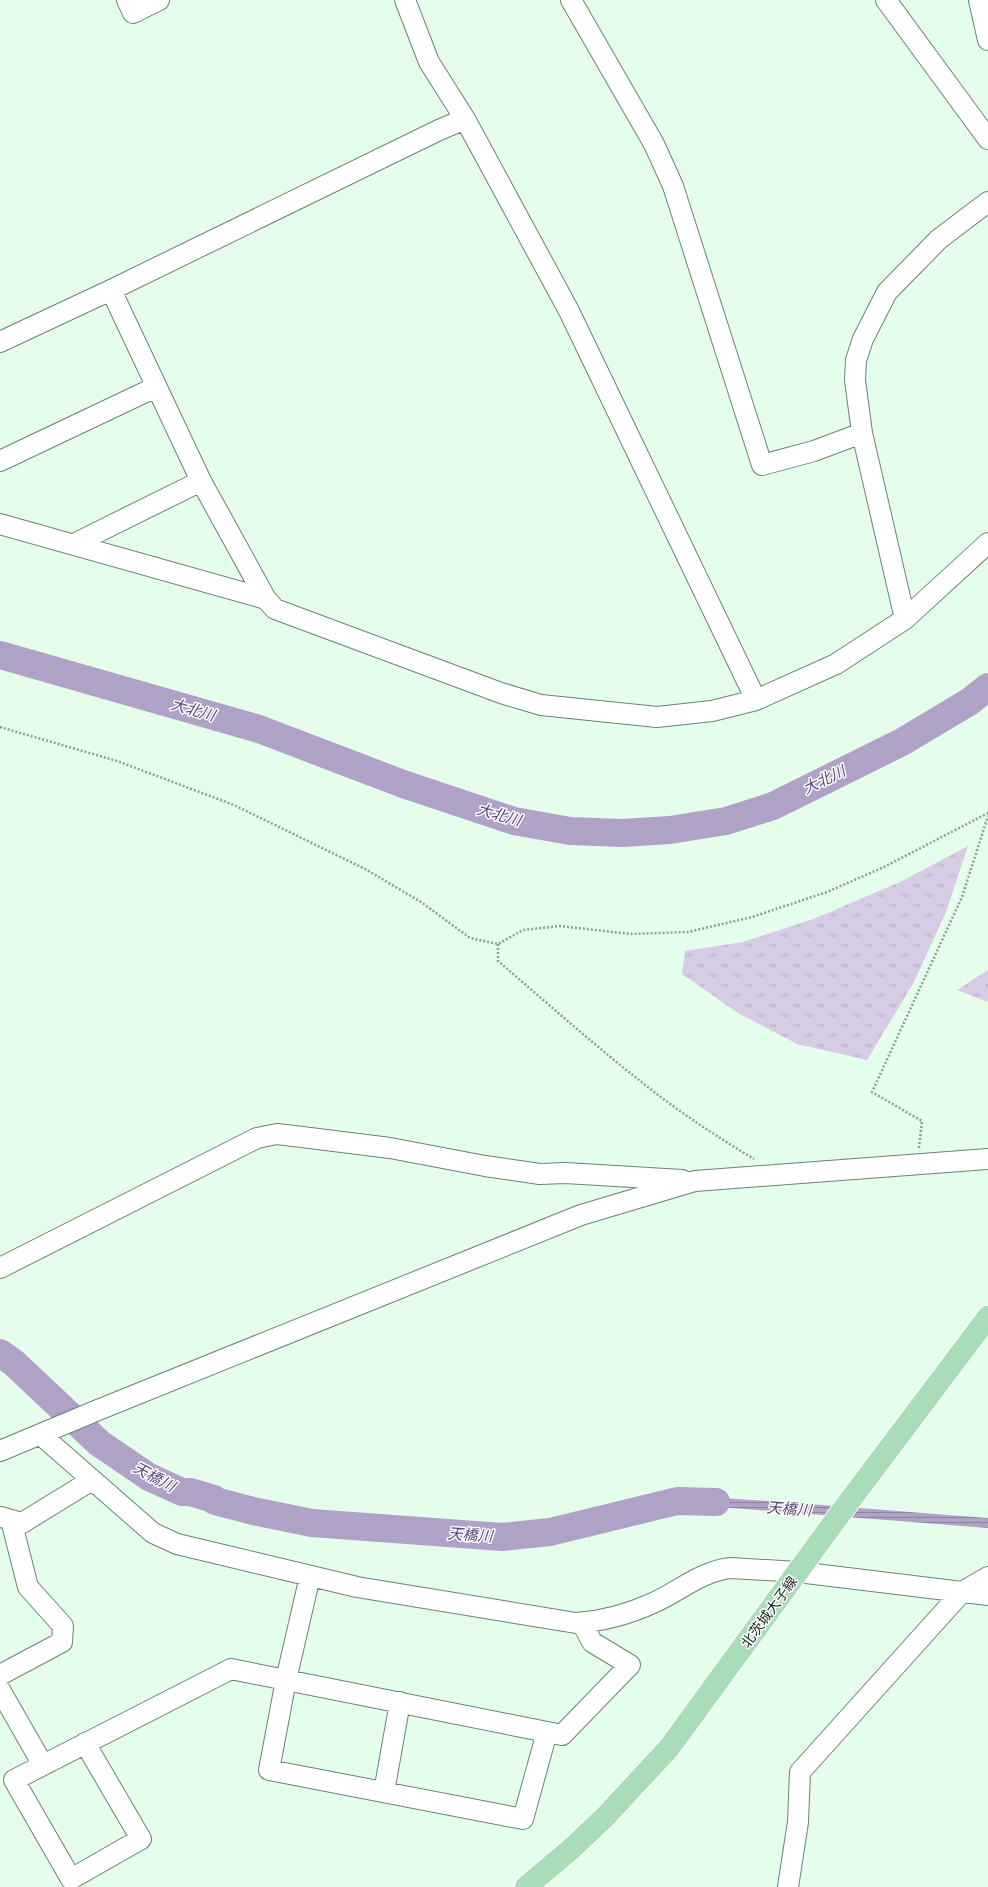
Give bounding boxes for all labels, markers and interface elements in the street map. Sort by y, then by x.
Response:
water label: 大北川 [169,694,219,724]
water label: 大北川 [799,760,850,797]
water label: 大北川 [475,799,525,829]
water label: 天橋川 [130,1458,180,1496]
water label: 天橋川 [766,1497,814,1519]
water label: 天橋川 [447,1523,495,1545]
street label: 北茨城大子線 [737,1573,800,1651]

